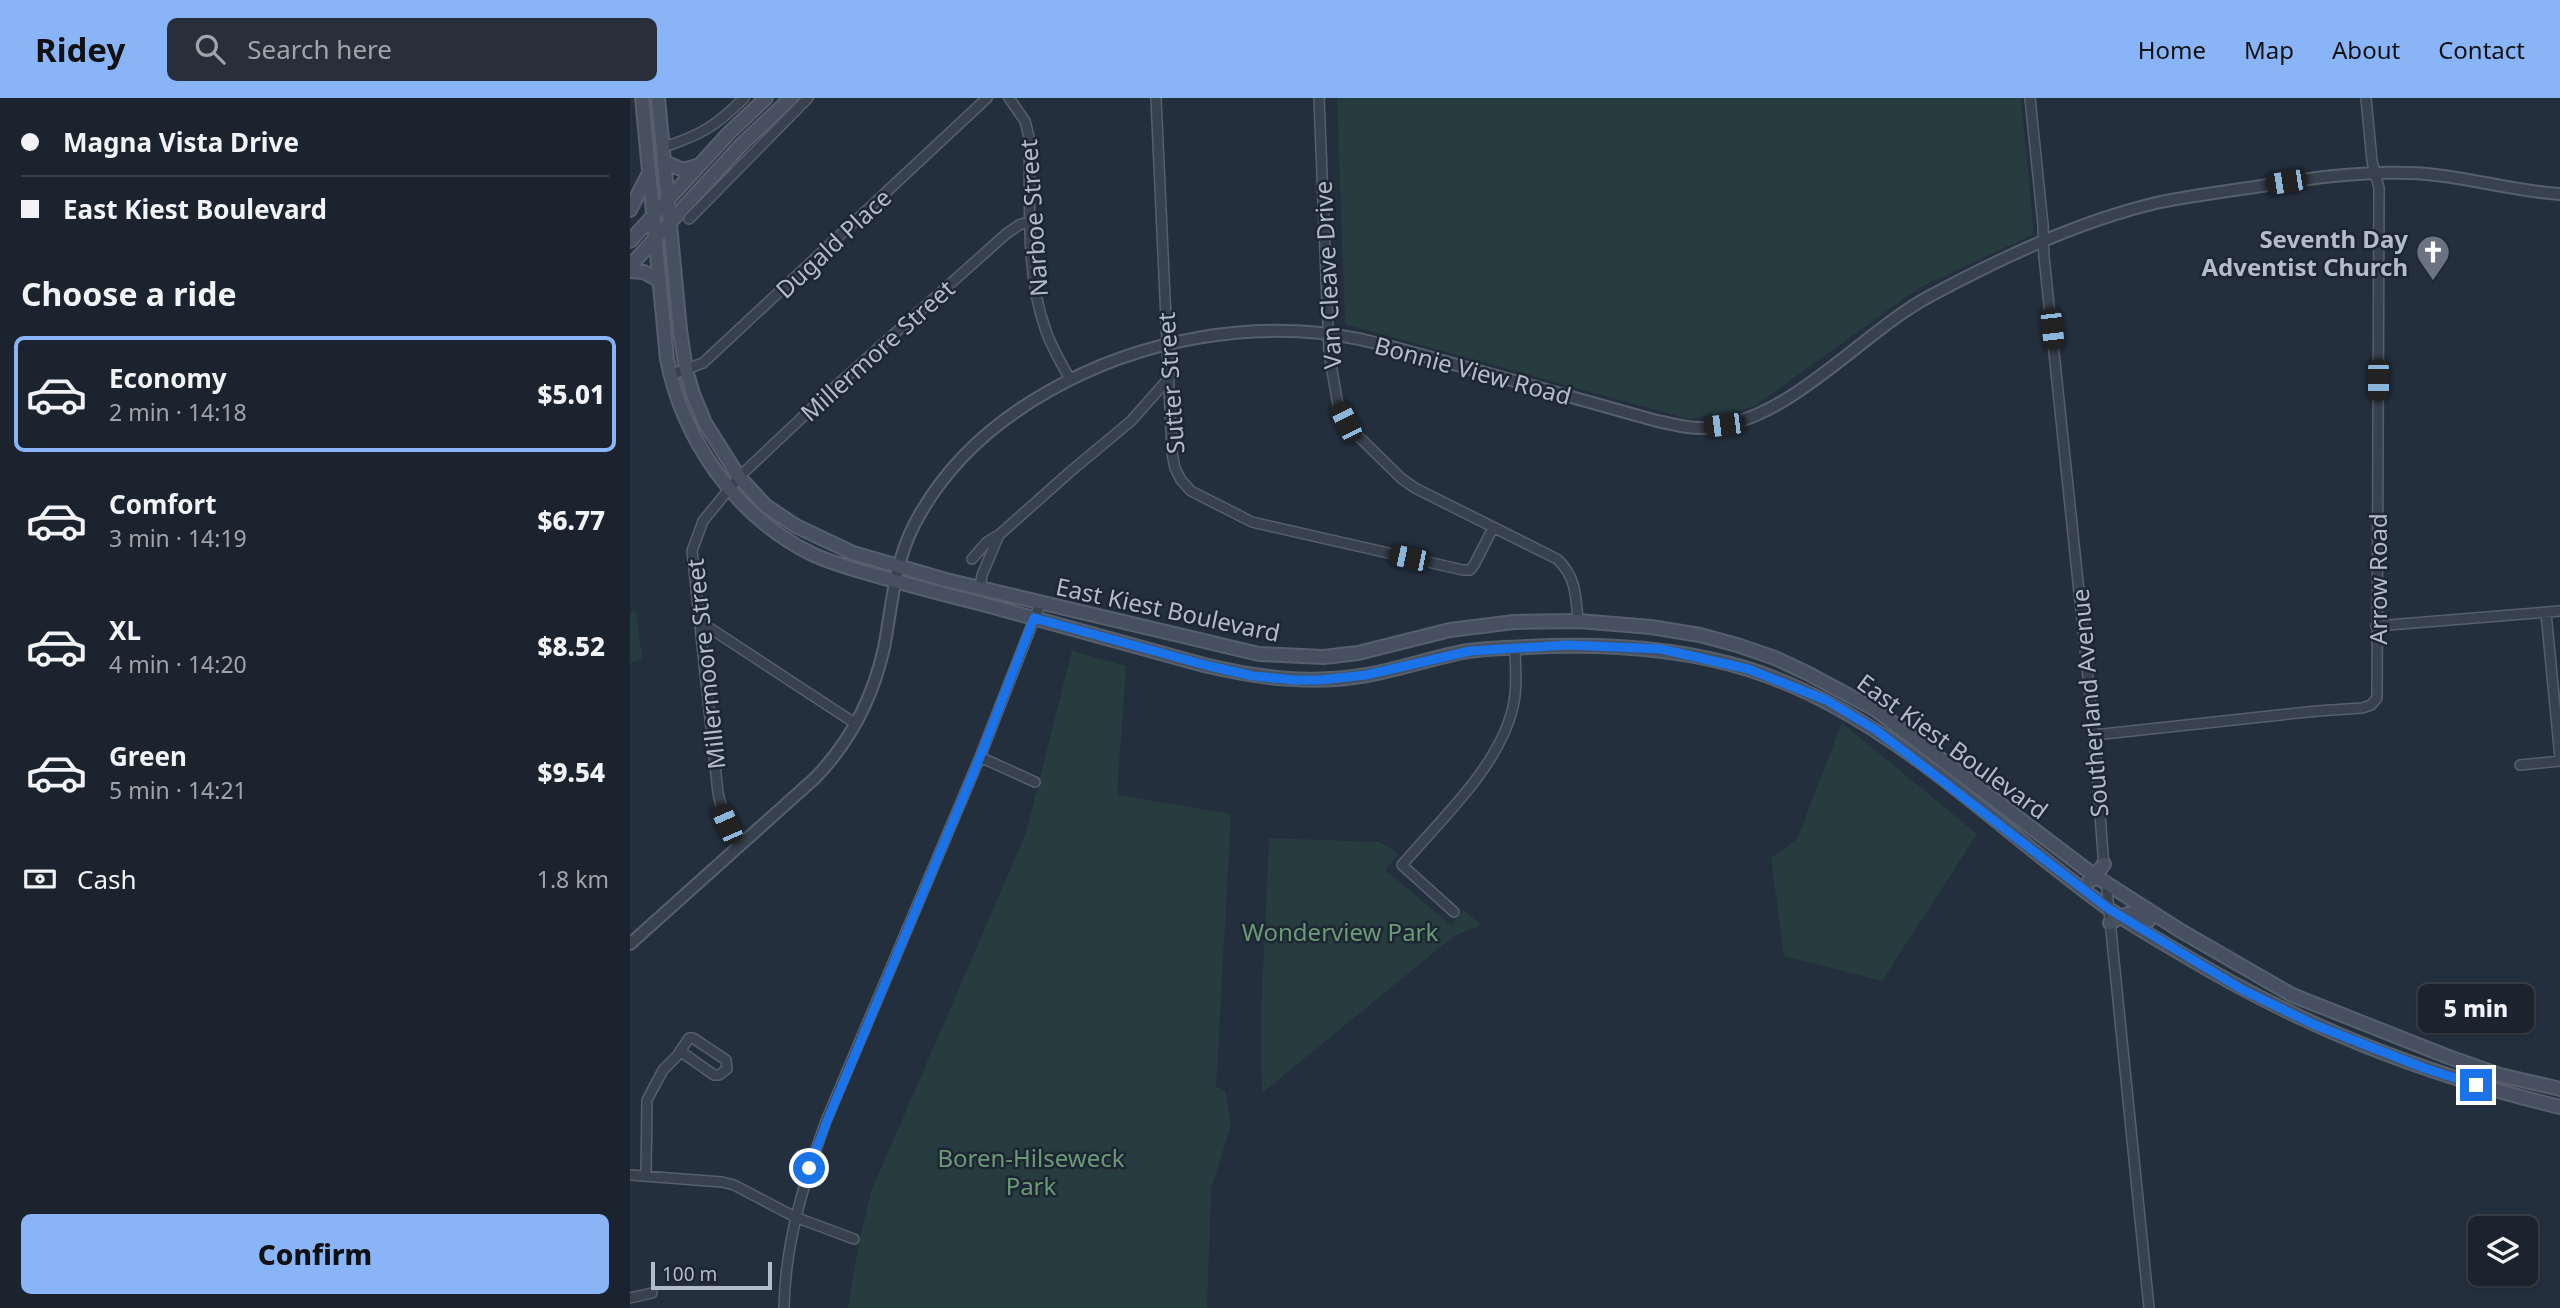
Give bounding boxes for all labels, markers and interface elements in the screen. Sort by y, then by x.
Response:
search box [167,18,657,81]
text: Ridey [35,27,125,72]
icon: search [191,30,229,68]
text: Search here [247,31,392,67]
text: Home [2138,33,2206,66]
text: Map [2244,33,2294,66]
text: About [2332,33,2400,66]
text: Contact [2438,33,2525,66]
text: Magna Vista Drive [63,124,299,160]
street label: Narboe Street [1011,138,1055,298]
car [2264,168,2309,196]
street label: Van Cleave Drive [1306,180,1348,370]
street label: Dugald Place [768,181,898,305]
text: East Kiest Boulevard [63,191,327,227]
place label: Seventh Day Adventist Church [2201,222,2408,283]
church icon: Seventh Day Adventist Church [2414,233,2452,282]
text: Choose a ride [21,272,237,315]
street label: Millermore Street [793,272,961,428]
car [2040,307,2065,351]
street label: Sutter Street [1149,311,1191,455]
street label: Bonnie View Road [1371,328,1575,412]
car [2368,359,2389,401]
text: Economy [109,360,227,396]
icon: car [25,363,88,426]
text: $5.01 [538,376,605,412]
text: 2 min · 14:18 [109,396,247,428]
car [1328,399,1365,445]
car [1702,412,1747,438]
text: Comfort [109,486,217,522]
icon: car [25,489,88,552]
text: $6.77 [538,502,605,538]
street label: Arrow Road [2361,513,2394,645]
text: 3 min · 14:19 [109,522,247,554]
car [1387,543,1432,573]
street label: Millermoore Street [678,557,732,771]
street label: East Kiest Boulevard [1053,569,1283,649]
street label: Southerland Avenue [2063,587,2115,819]
text: XL [109,612,141,648]
icon: car [25,615,88,678]
text: $8.52 [538,628,605,664]
text: 4 min · 14:20 [109,648,247,680]
street label: East Kiest Boulevard [1851,666,2055,826]
text: Green [109,738,187,774]
icon: car [25,741,88,804]
text: $9.54 [538,754,605,790]
text: 5 min · 14:21 [109,774,247,806]
car [709,801,746,847]
icon: cash [21,860,59,898]
text: Cash [77,861,137,897]
text: 1.8 km [537,863,609,895]
park label: Wonderview Park [1242,915,1439,948]
callout: 5 min [2418,984,2534,1032]
text: 5 min [2444,992,2508,1024]
route end [2460,1069,2492,1101]
park label: Boren-Hilseweck Park [937,1141,1125,1202]
route start [793,1152,825,1184]
button: Confirm [21,1214,609,1294]
map controls [2468,1216,2538,1286]
button: layers [2468,1216,2538,1286]
scale bar [651,1259,772,1291]
text: 100 m [662,1261,717,1287]

